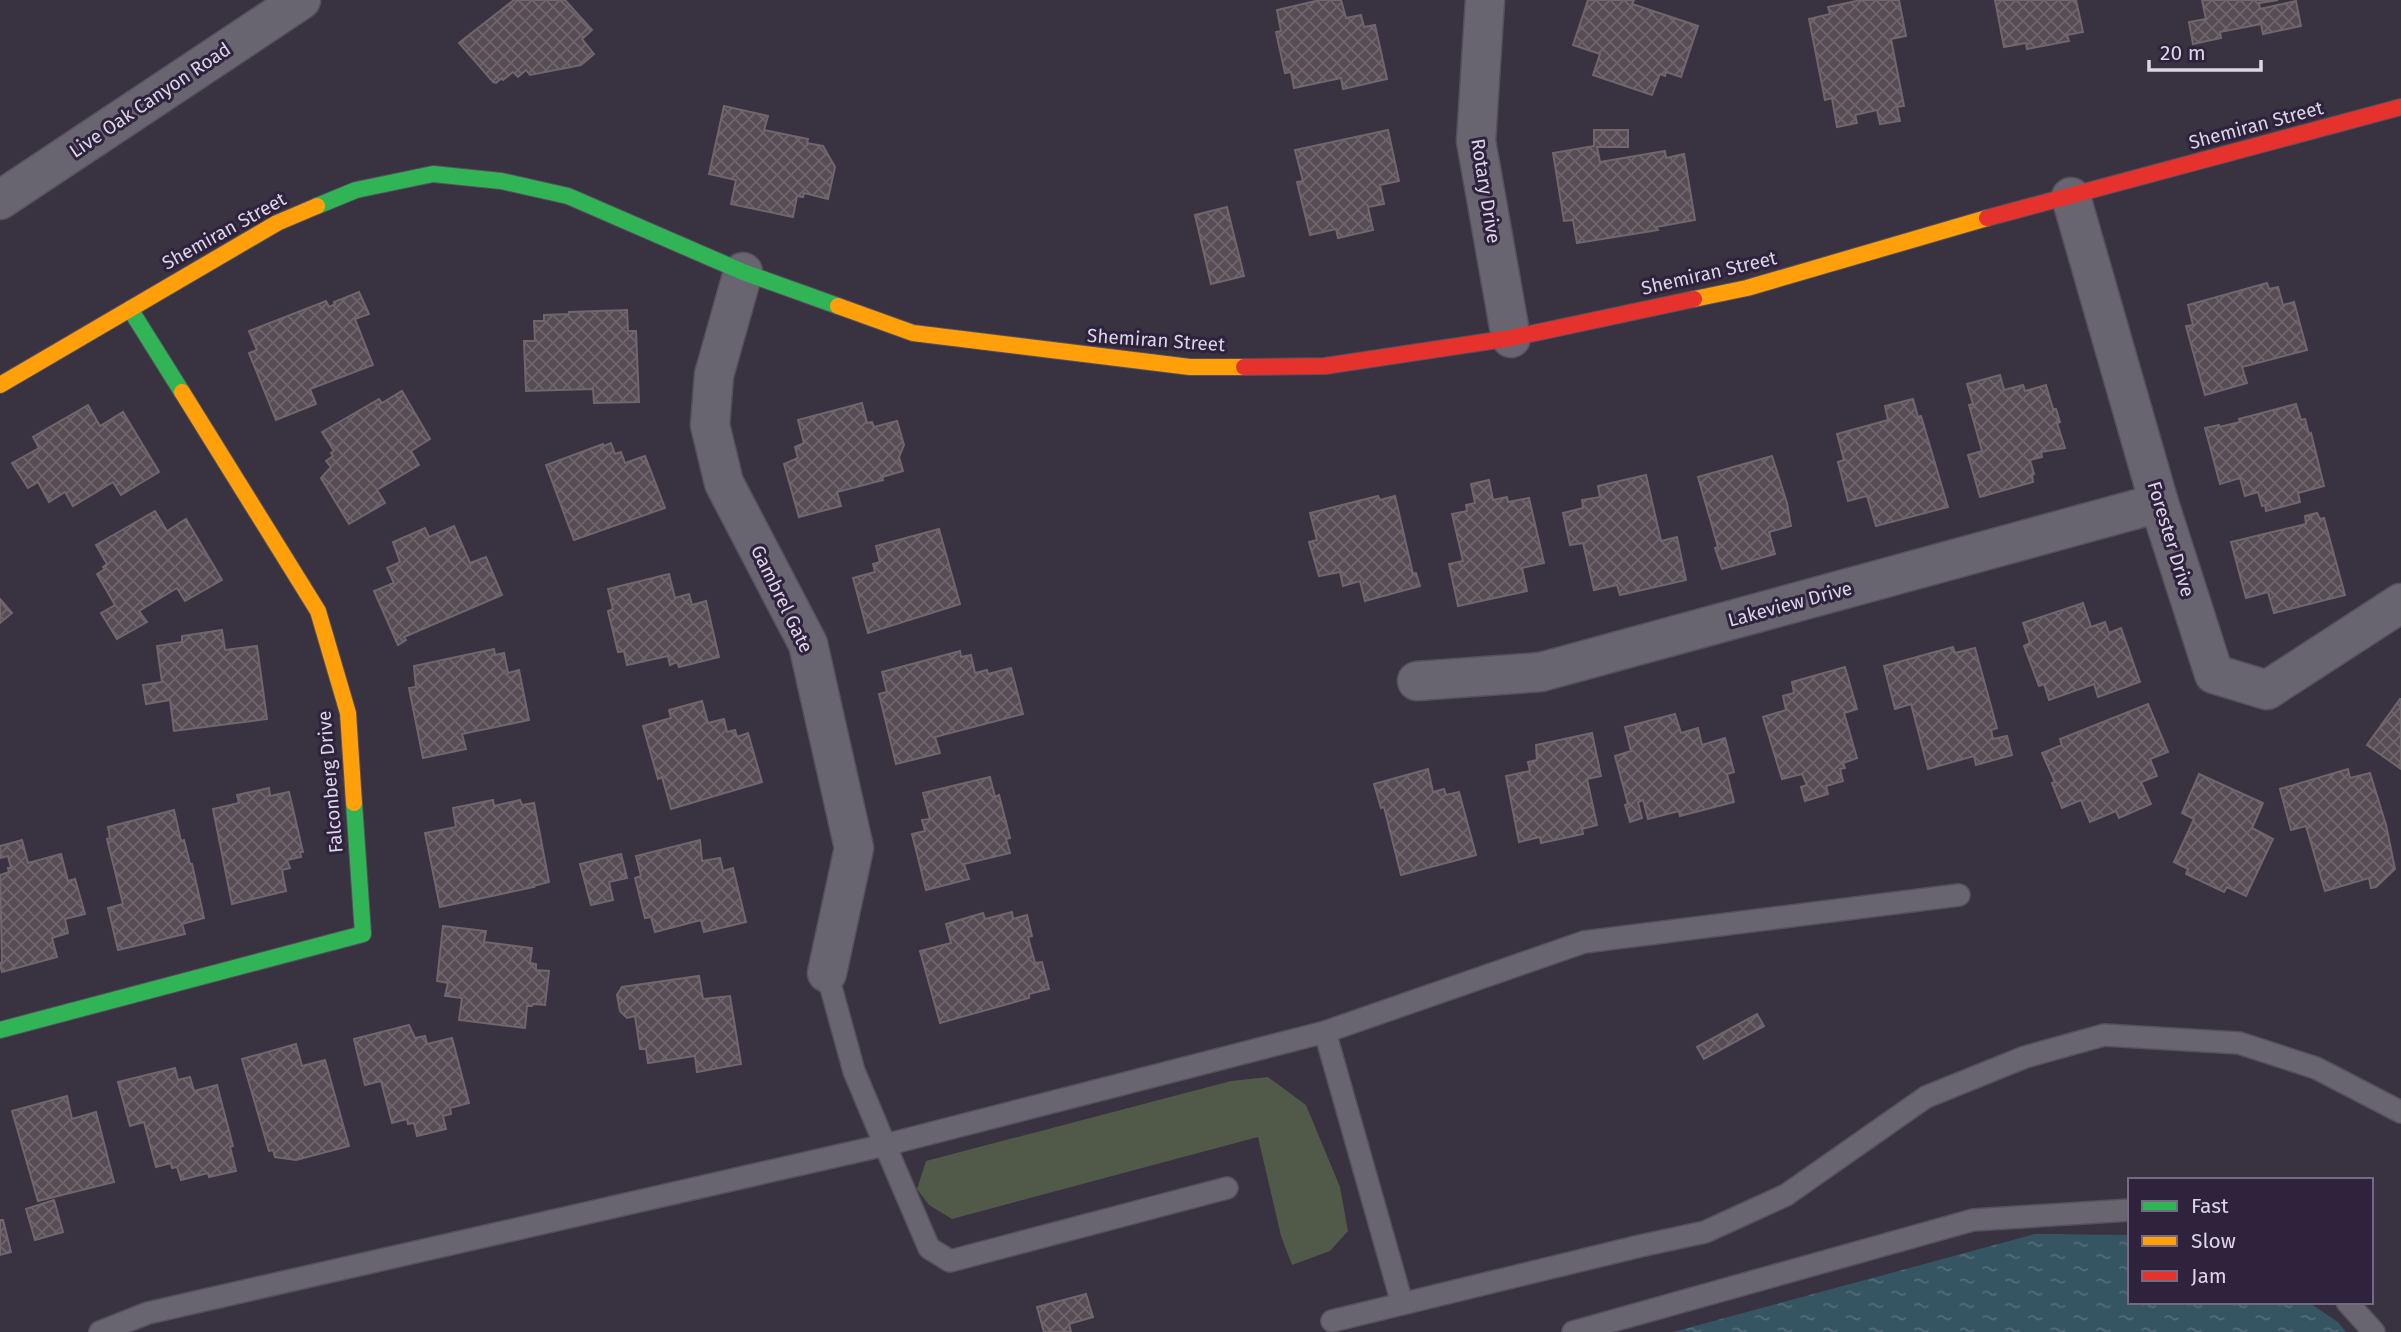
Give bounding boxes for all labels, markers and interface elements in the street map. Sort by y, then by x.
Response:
scale bar [2149,28,2261,72]
street label: Live Oak Canyon Road [65,37,235,163]
text: 20 m [2160,40,2206,66]
street label: Shemiran Street [2186,96,2326,154]
street label: Rotary Drive [1466,137,1506,245]
street label: Shemiran Street [158,187,290,275]
street label: Shemiran Street [1639,246,1779,300]
street label: Shemiran Street [1086,324,1226,356]
street label: Forester Drive [2143,478,2199,600]
street label: Gambrel Gate [746,541,818,657]
street label: Lakeview Drive [1725,576,1855,632]
street label: Falconberg Drive [312,710,348,854]
legend [2128,1178,2373,1304]
text: Fast [2191,1193,2229,1219]
text: Slow [2191,1228,2236,1254]
text: Jam [2191,1263,2227,1289]

